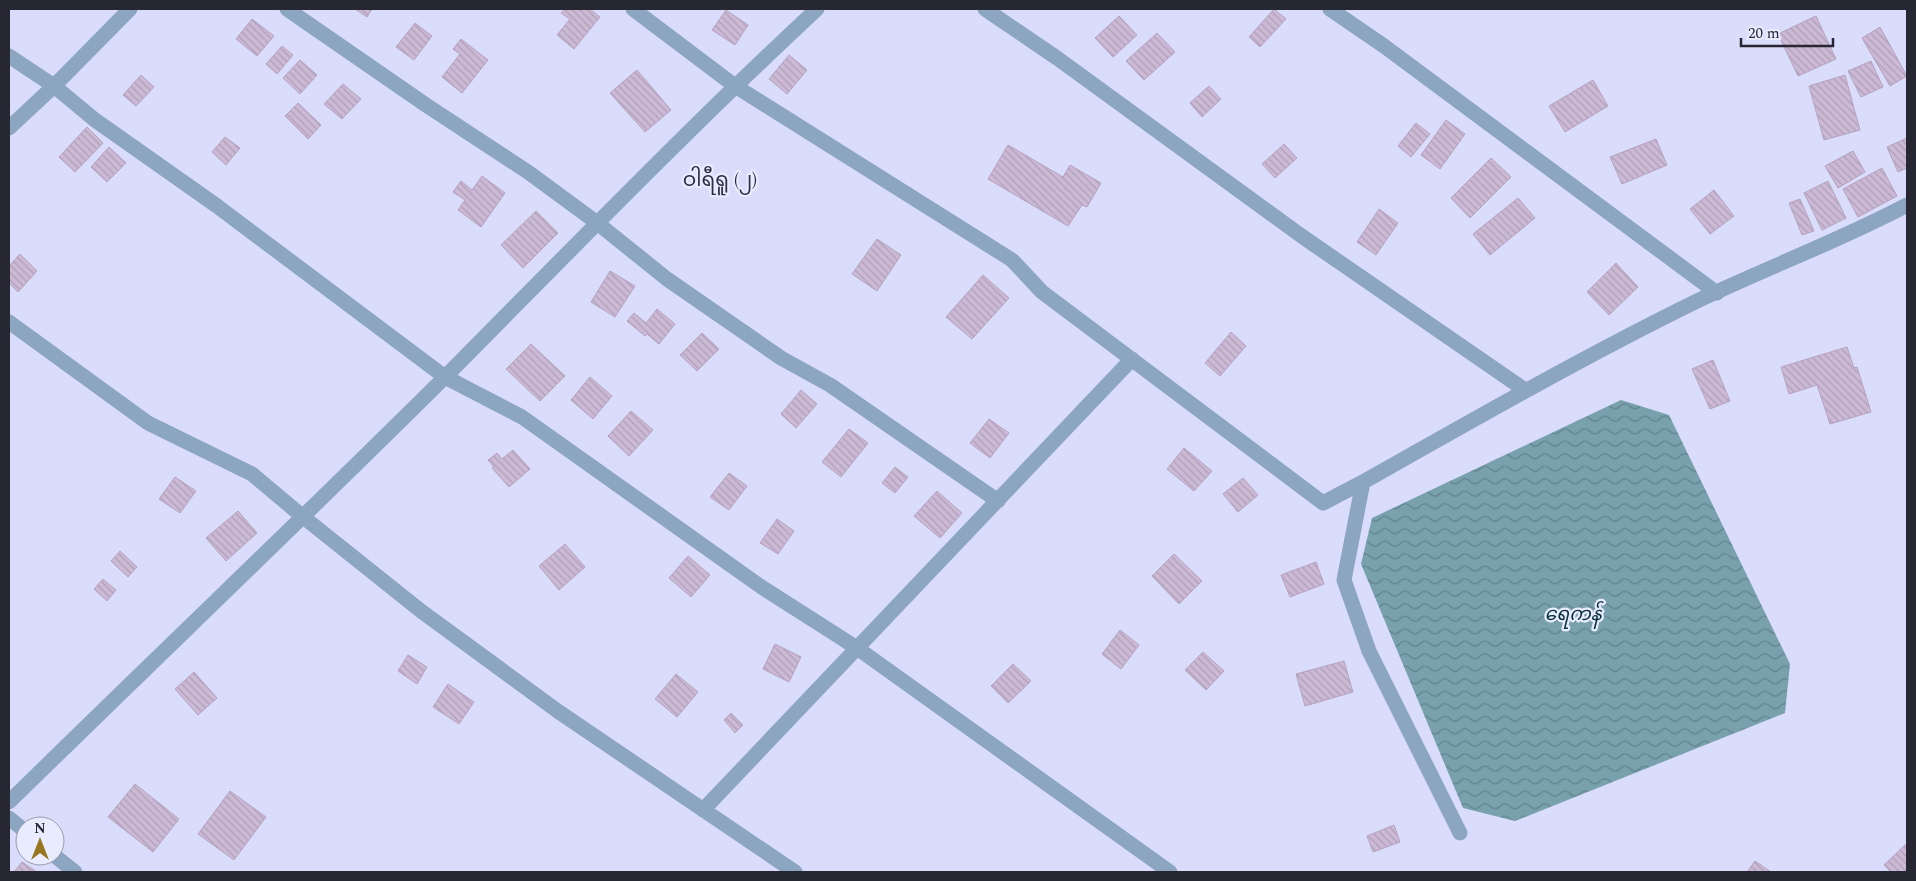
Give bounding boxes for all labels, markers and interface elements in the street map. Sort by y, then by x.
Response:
scale bar [1741,15,1834,47]
text: 20 m [1748,22,1780,45]
district label: ဝါရီရူ (၂) [683,165,757,196]
water label: ရေကန် [1544,600,1604,629]
north arrow [15,816,65,866]
text: N [34,818,46,839]

